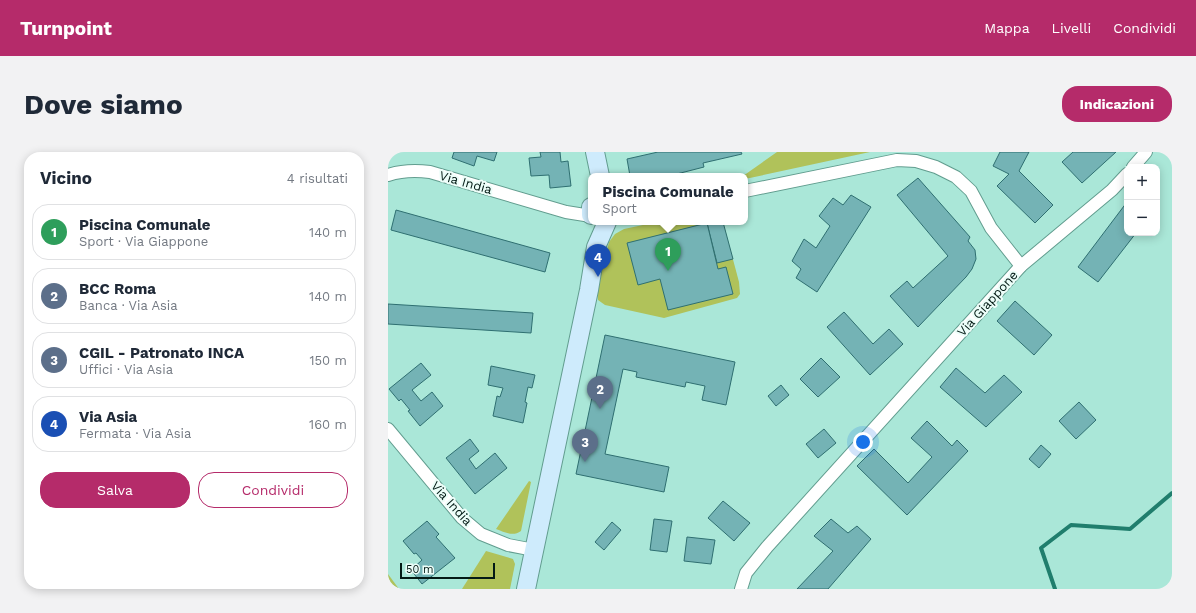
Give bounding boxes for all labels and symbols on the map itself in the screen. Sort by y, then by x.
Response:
street label: Via India [438,168,495,197]
pin: 1 [655,238,681,271]
pin: 4 [585,244,611,277]
street label: Via Giappone [954,267,1021,339]
pin: 2 [587,376,613,409]
pin: 3 [572,429,598,462]
your location [853,432,873,452]
street label: Via India [428,478,476,529]
scale bar [400,561,495,580]

